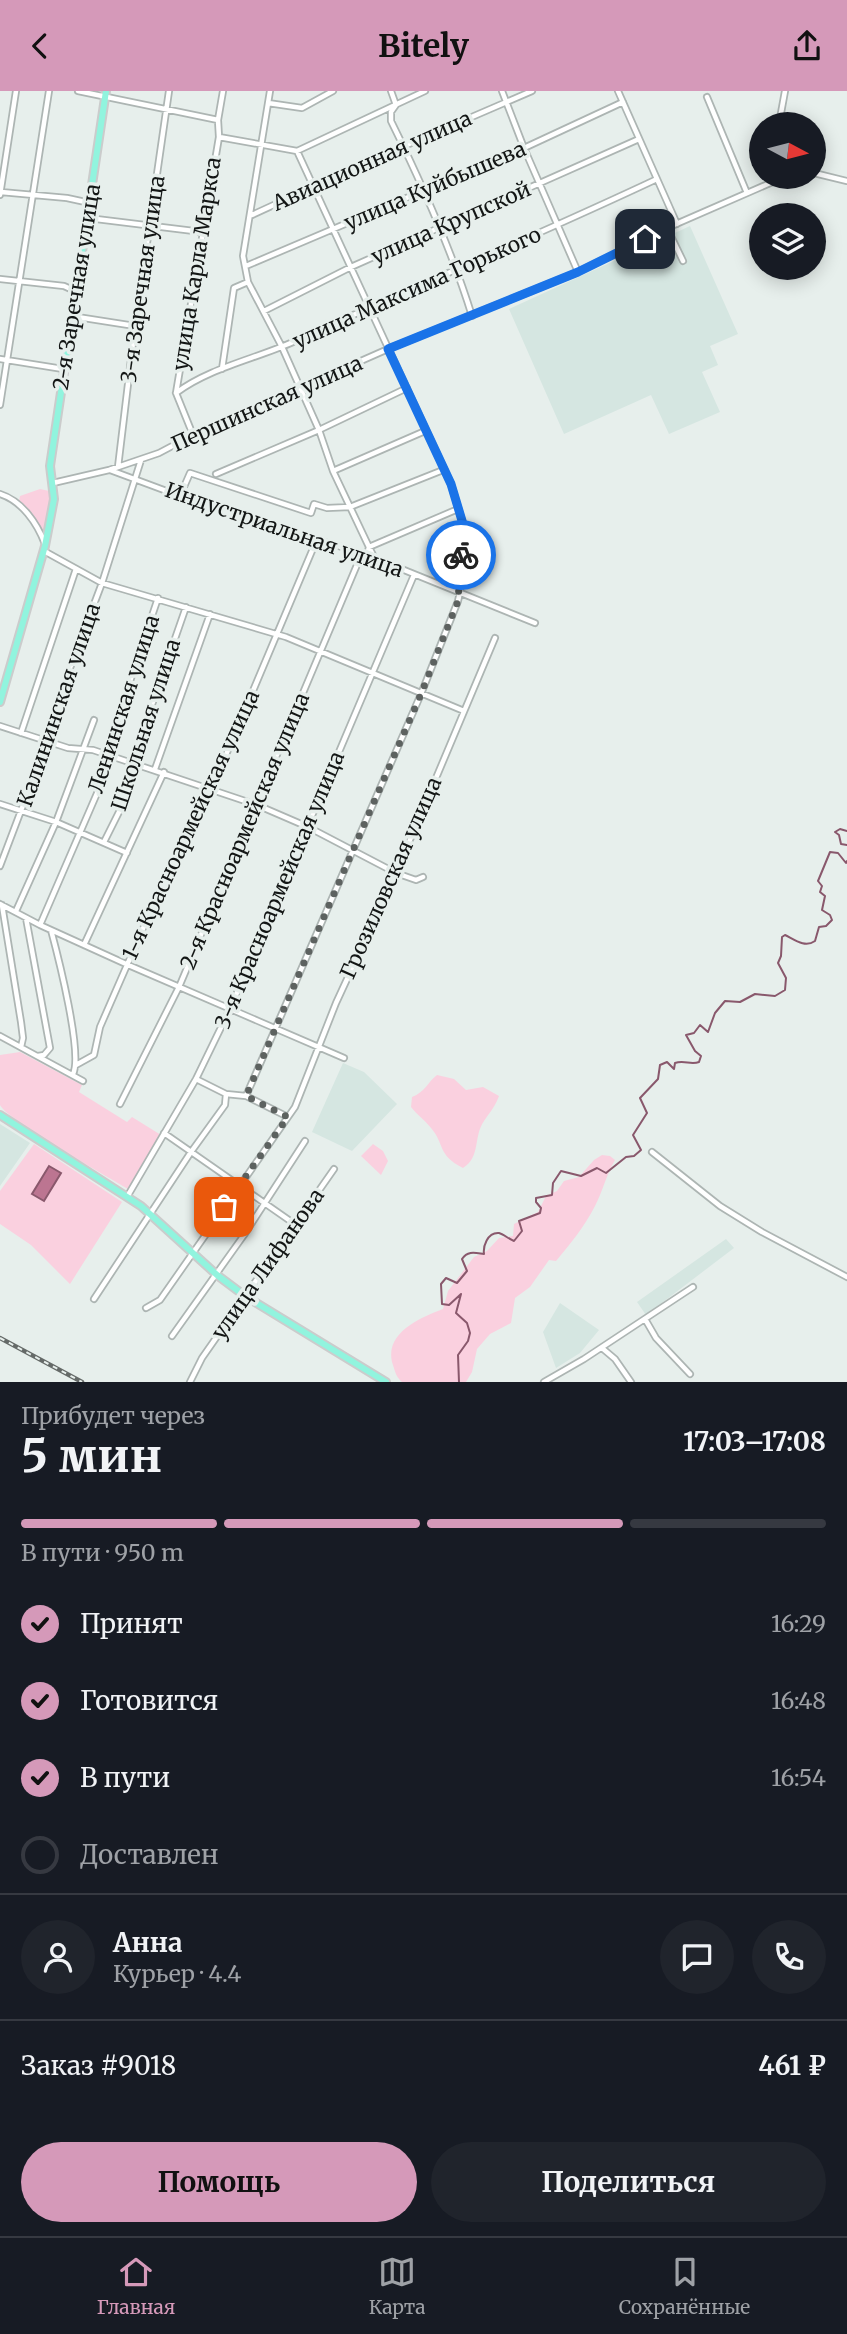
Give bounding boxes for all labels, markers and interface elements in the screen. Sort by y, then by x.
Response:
text: Bitely [378,26,469,66]
icon: back [21,27,59,65]
icon: share [788,27,826,65]
street label: Авиационная улица [267,104,476,217]
north arrow [749,112,826,189]
map controls [749,112,826,280]
street label: улица Куйбышева [340,135,530,236]
street label: улица Карла Маркса [166,155,227,373]
street label: 3-я Заречная улица [115,174,170,384]
street label: улица Крупской [367,175,535,270]
street label: 2-я Заречная улица [47,182,106,392]
button: layers [749,203,826,280]
pin [615,209,675,269]
icon: home [626,220,664,258]
street label: улица Максима Горького [289,221,545,355]
street label: Першинская улица [167,349,366,458]
street label: Индустриальная улица [161,476,407,583]
courier [426,520,496,590]
icon: bike [442,536,480,574]
street label: Калининская улица [11,599,106,810]
street label: Ленинская улица [82,611,165,796]
street label: Школьная улица [105,635,186,814]
street label: 1-я Красноармейская улица [116,685,265,964]
street label: 2-я Красноармейская улица [174,688,315,973]
street label: 3-я Красноармейская улица [209,747,350,1032]
street label: Грозиловская улица [334,773,447,983]
pin [194,1177,254,1237]
street label: улица Лифанова [205,1183,330,1344]
icon: bag [205,1188,243,1226]
text: Прибудет через [21,1401,205,1430]
text: 17:03–17:08 [683,1425,826,1458]
text: 5 мин [21,1427,162,1485]
text: В пути · 950 m [21,1538,184,1567]
icon: check [21,1605,59,1643]
text: Принят [80,1607,183,1640]
text: 16:29 [771,1609,826,1638]
icon: check [21,1682,59,1720]
text: Готовится [80,1684,218,1717]
text: 16:48 [771,1686,826,1715]
icon: check [21,1759,59,1797]
text: В пути [80,1761,170,1794]
text: 16:54 [771,1763,826,1792]
text: Доставлен [80,1838,219,1871]
button: person [21,1920,95,1994]
button: chat [660,1920,734,1994]
button: phone [752,1920,826,1994]
text: Анна [113,1926,183,1959]
text: Курьер · 4.4 [113,1959,241,1988]
text: Заказ #9018 [21,2049,176,2082]
text: 461 ₽ [758,2049,826,2082]
button: Помощь [21,2142,417,2222]
button: Поделиться [431,2142,826,2222]
tab: Главная [97,2253,175,2319]
tab: Карта [369,2253,425,2319]
tab: Сохранённые [619,2253,750,2319]

